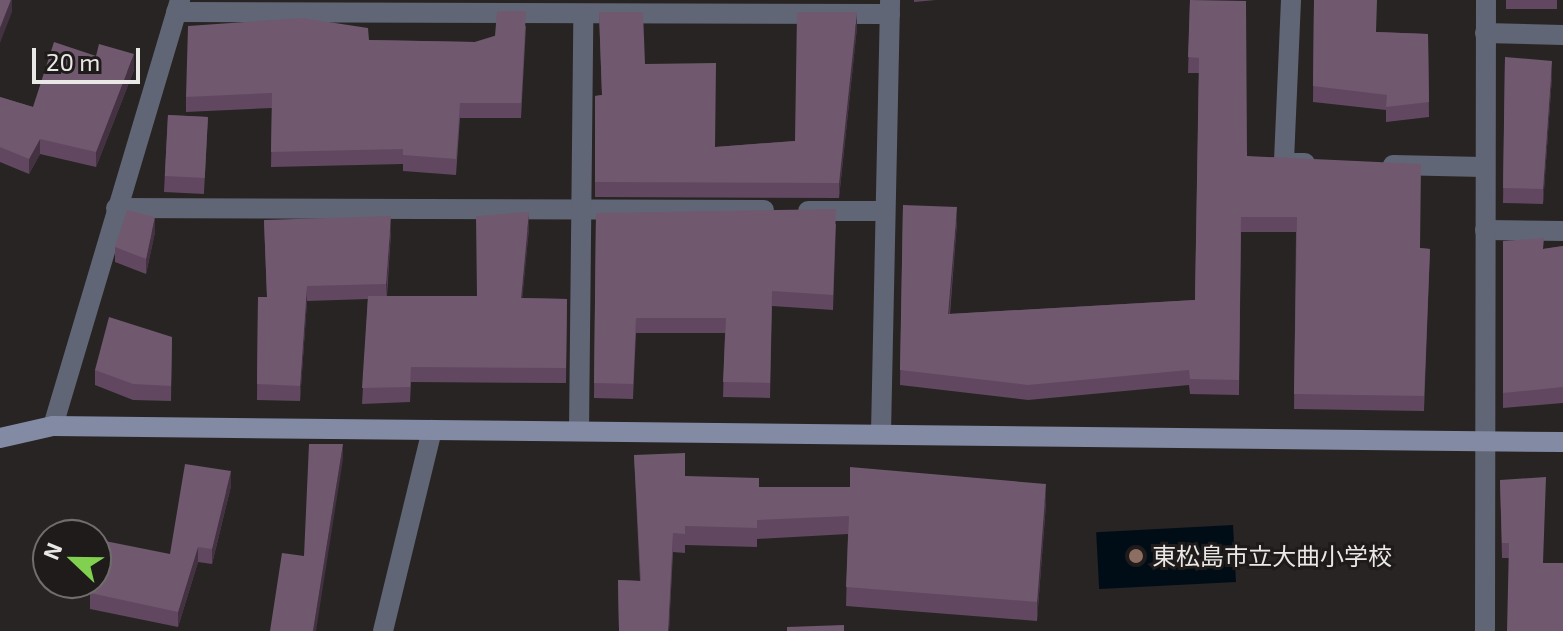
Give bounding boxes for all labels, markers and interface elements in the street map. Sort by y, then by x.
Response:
scale bar [36,32,144,82]
text: 20 m [46,47,100,76]
north arrow [32,519,112,599]
text: N [37,539,67,563]
place label: 東松島市立大曲小学校 [1152,542,1392,570]
marker: 東松島市立大曲小学校 [1127,547,1145,565]

